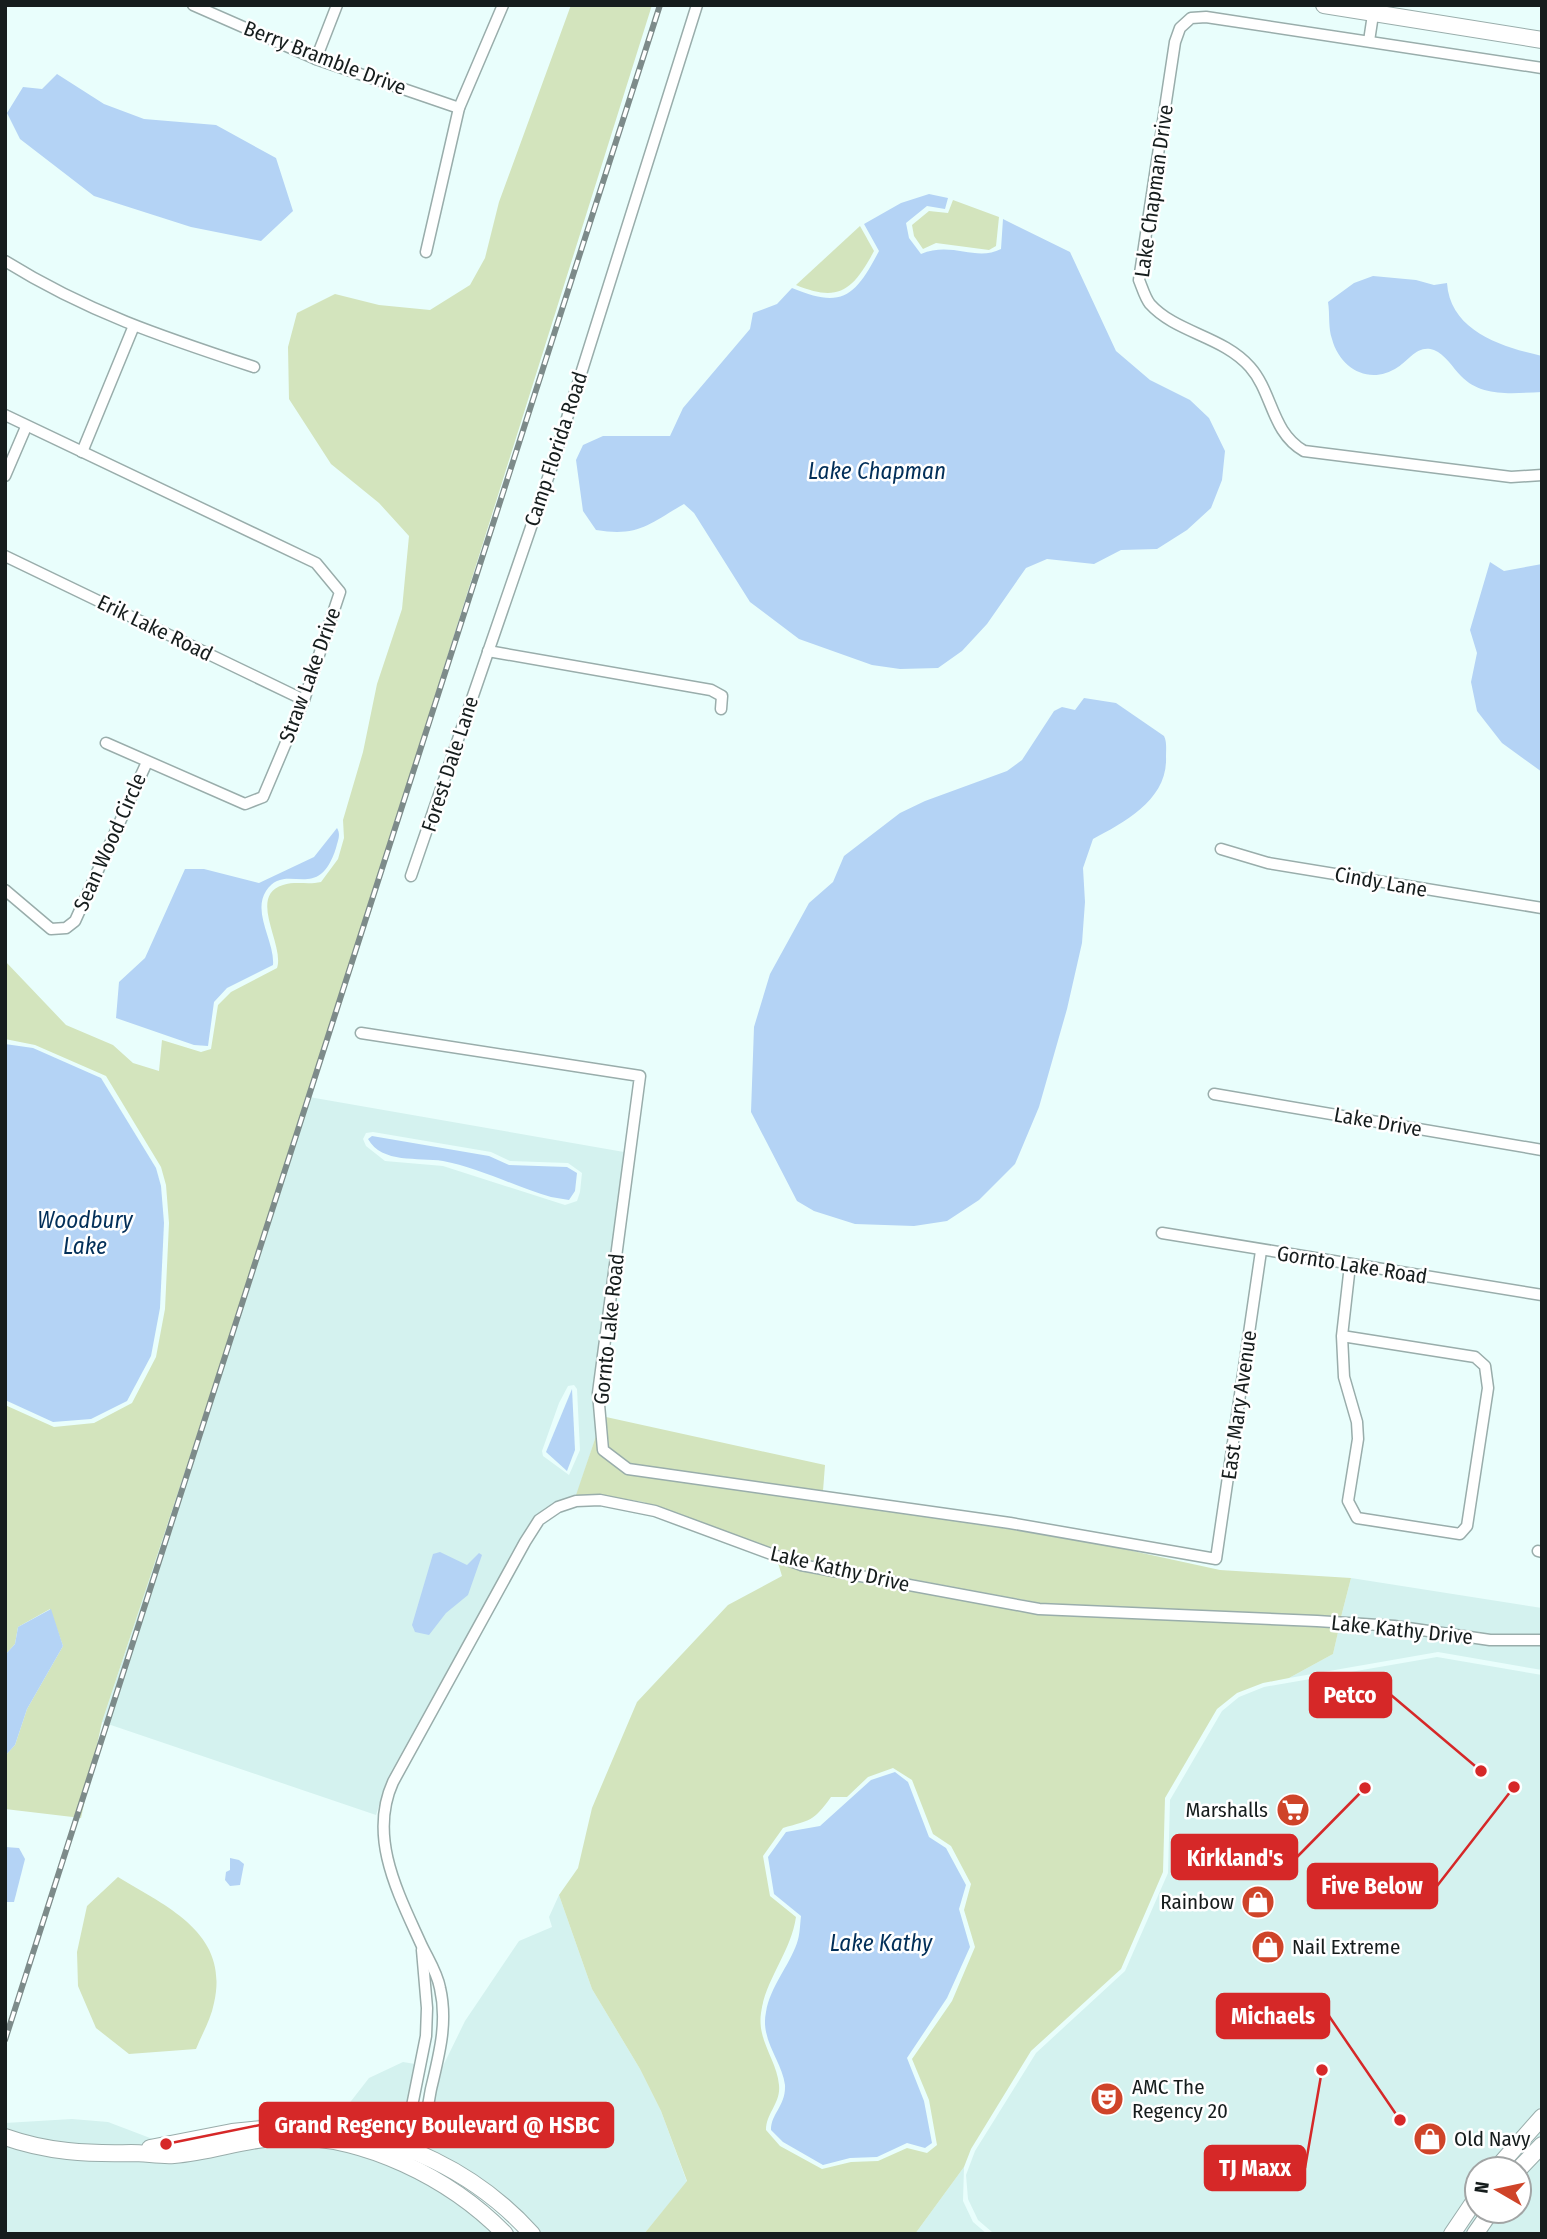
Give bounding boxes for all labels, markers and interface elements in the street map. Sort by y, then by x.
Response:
street label: Berry Bramble Drive [240,15,410,101]
street label: Lake Chapman Drive [1129,103,1179,279]
street label: Camp Florida Road [519,368,593,530]
water label: Lake Chapman [808,457,946,485]
street label: Erik Lake Road [93,589,217,667]
street label: Straw Lake Drive [274,604,346,746]
street label: Forest Dale Lane [416,693,484,835]
street label: Sean Wood Circle [68,769,152,915]
street label: Cindy Lane [1333,861,1429,903]
street label: Lake Drive [1332,1101,1424,1143]
water label: Woodbury Lake [37,1206,133,1260]
street label: Gornto Lake Road [1275,1240,1429,1290]
street label: Gornto Lake Road [588,1252,630,1406]
street label: East Mary Avenue [1216,1329,1262,1481]
street label: Lake Kathy Drive [768,1540,912,1598]
street label: Lake Kathy Drive [1330,1610,1474,1650]
callout: Petco [1310,1673,1391,1717]
text: Petco [1323,1681,1377,1709]
supermarket icon: Marshalls [1274,1791,1312,1829]
place label: Marshalls [1186,1797,1268,1823]
callout: Kirkland's [1172,1835,1297,1879]
text: Kirkland's [1187,1844,1283,1872]
callout: Five Below [1308,1864,1437,1908]
text: Five Below [1321,1872,1423,1900]
shop icon: Rainbow [1239,1883,1277,1921]
place label: Rainbow [1160,1889,1234,1915]
shop icon: Nail Extreme [1249,1928,1287,1966]
water label: Lake Kathy [830,1929,933,1957]
place label: Nail Extreme [1292,1934,1400,1960]
callout: Michaels [1217,1994,1329,2038]
text: Michaels [1231,2002,1315,2030]
place label: AMC The Regency 20 [1132,2074,1228,2124]
theatre icon: AMC The Regency 20 [1088,2080,1126,2118]
callout: Grand Regency Boulevard @ HSBC [260,2103,613,2147]
text: Grand Regency Boulevard @ HSBC [274,2111,600,2139]
shop icon: Old Navy [1411,2120,1449,2158]
place label: Old Navy [1454,2126,1531,2152]
callout: TJ Maxx [1205,2146,1305,2190]
text: TJ Maxx [1219,2154,1292,2182]
north arrow [1463,2155,1533,2225]
text: N [1469,2180,1494,2195]

